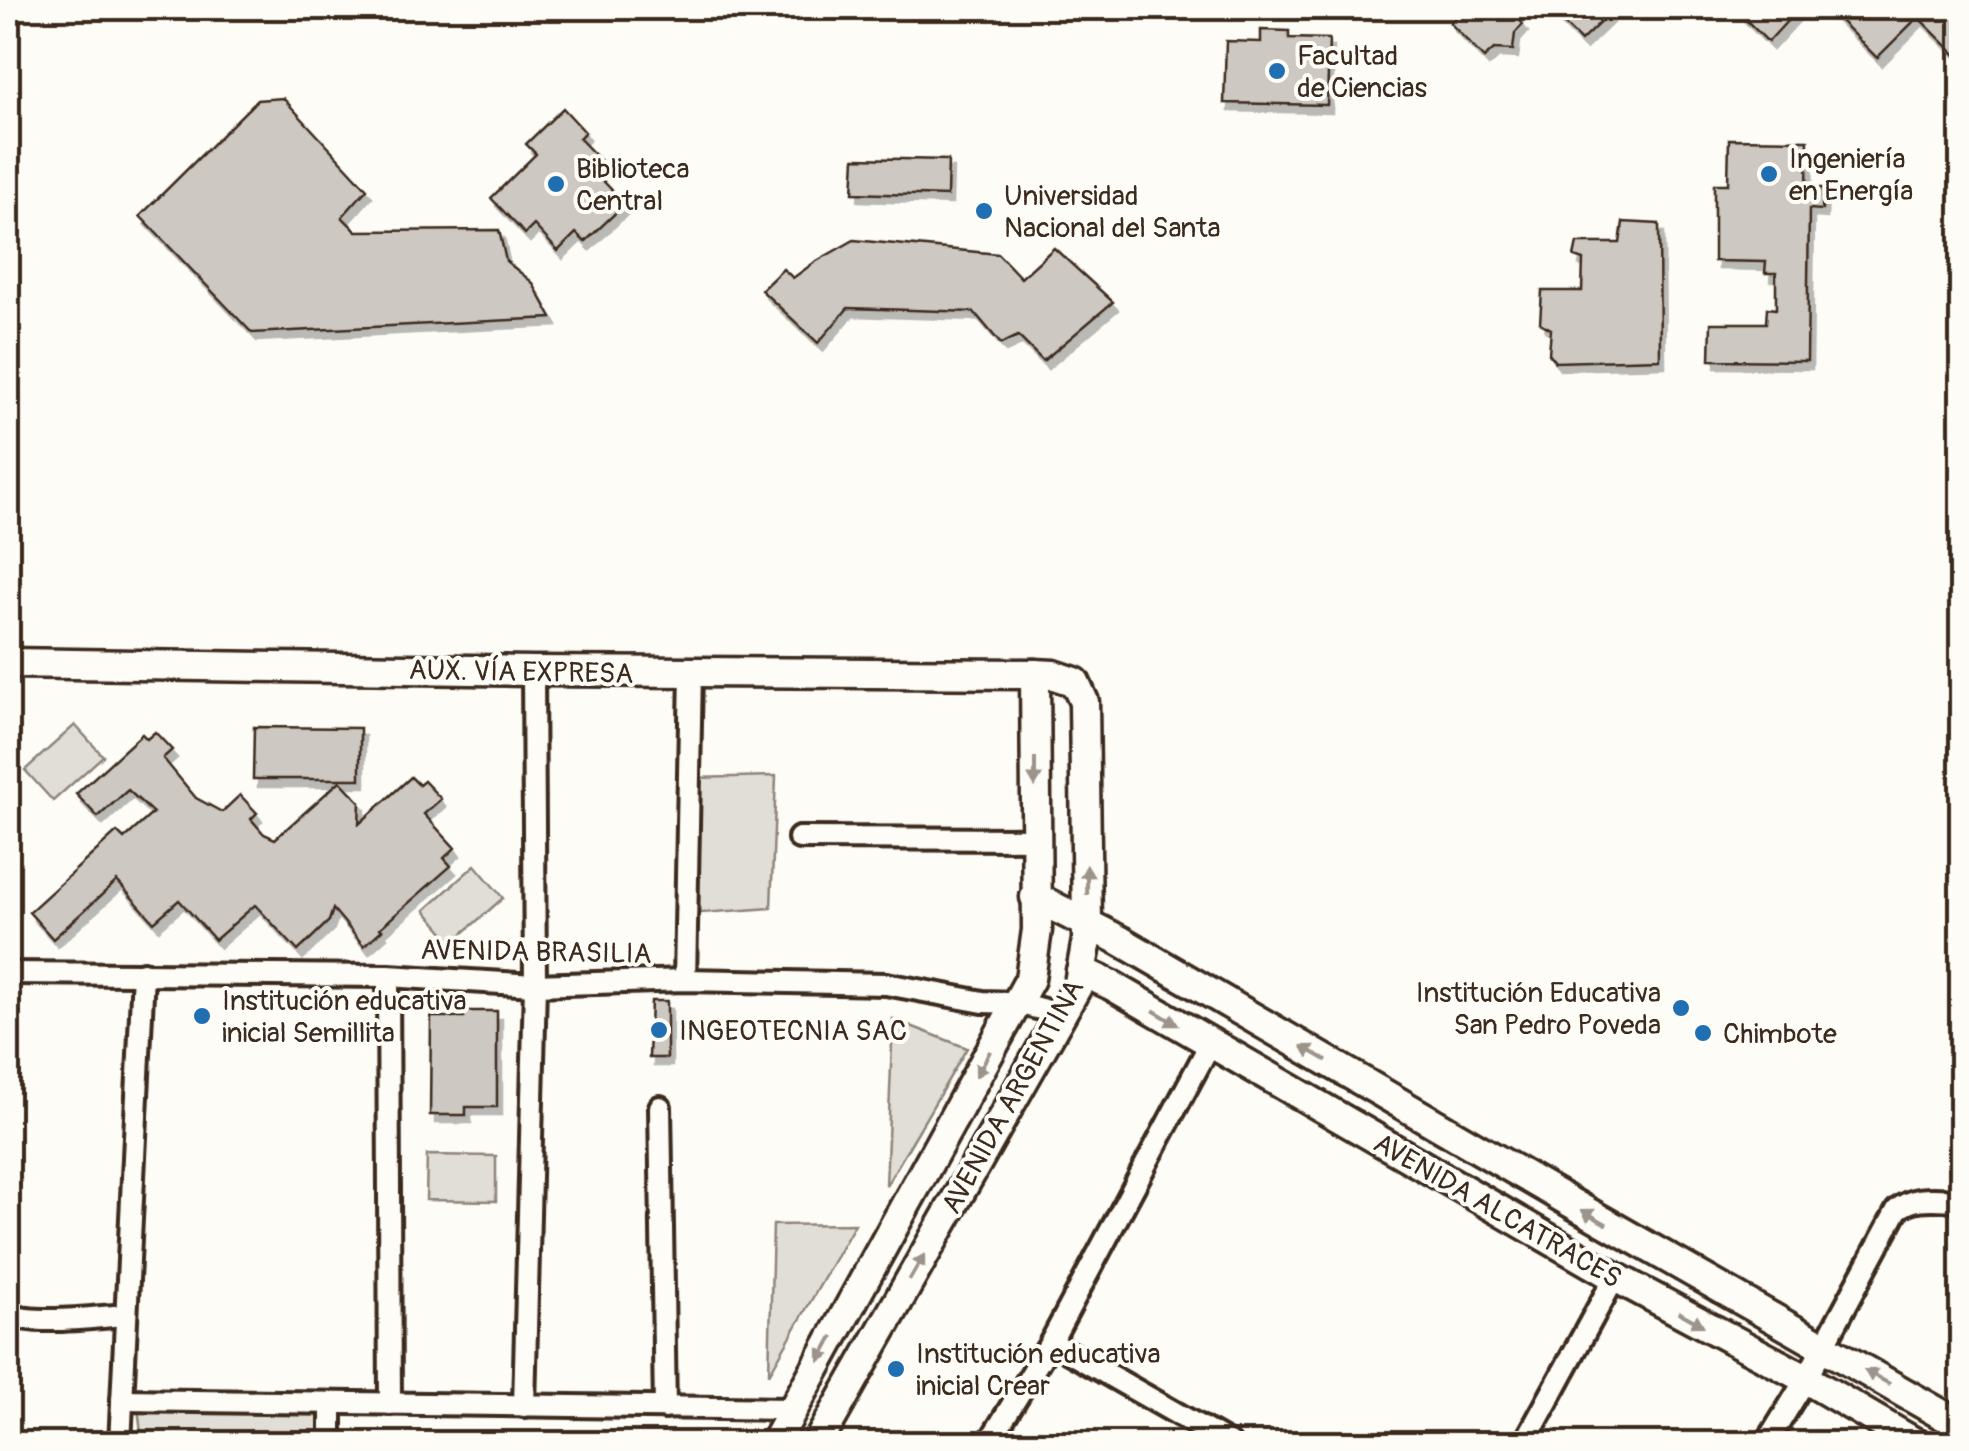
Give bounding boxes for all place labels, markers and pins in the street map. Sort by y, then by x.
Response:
place label: Facultad de Ciencias [1297,39,1427,106]
marker: Facultad de Ciencias [1266,60,1288,82]
place label: Ingeniería en Energía [1789,142,1913,209]
place label: Biblioteca Central [576,152,690,219]
marker: Ingeniería en Energía [1758,163,1780,185]
marker: Biblioteca Central [545,173,567,195]
place label: Universidad Nacional del Santa [1004,179,1220,246]
marker: Universidad Nacional del Santa [973,200,995,222]
place label: Institución Educativa San Pedro Poveda [1416,976,1661,1043]
place label: Institución educativa inicial Semillita [222,984,467,1051]
marker: Institución Educativa San Pedro Poveda [1670,997,1692,1019]
marker: Institución educativa inicial Semillita [191,1005,213,1027]
place label: INGEOTECNIA SAC [679,1014,907,1049]
place label: Chimbote [1723,1017,1837,1052]
marker: INGEOTECNIA SAC [648,1019,670,1041]
marker: Chimbote [1692,1022,1714,1044]
place label: Institución educativa inicial Crear [916,1337,1161,1404]
marker: Institución educativa inicial Crear [885,1358,907,1380]

